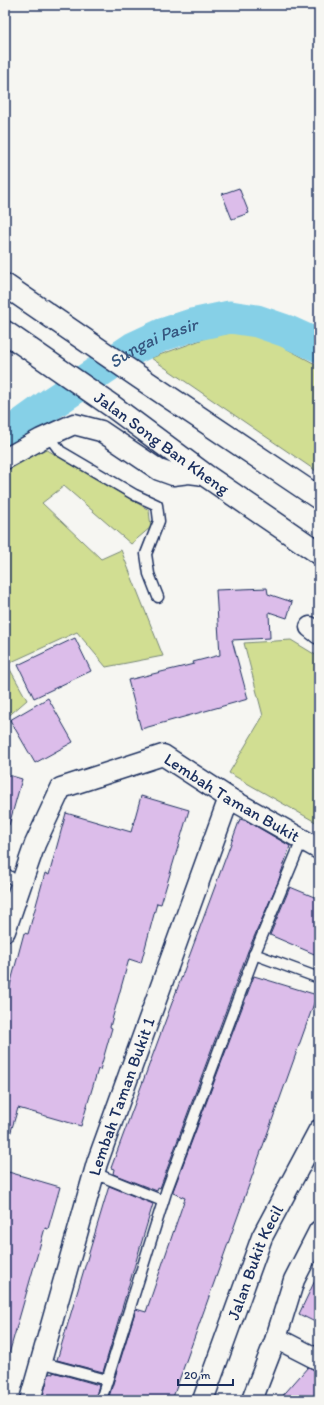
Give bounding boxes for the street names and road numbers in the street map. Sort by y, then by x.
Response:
street label: Jalan Song Ban Kheng [90,387,233,499]
street label: Lembah Taman Bukit [160,749,303,846]
street label: Lembah Taman Bukit 1 [84,1015,159,1178]
street label: Jalan Bukit Kecil [223,1201,287,1323]

